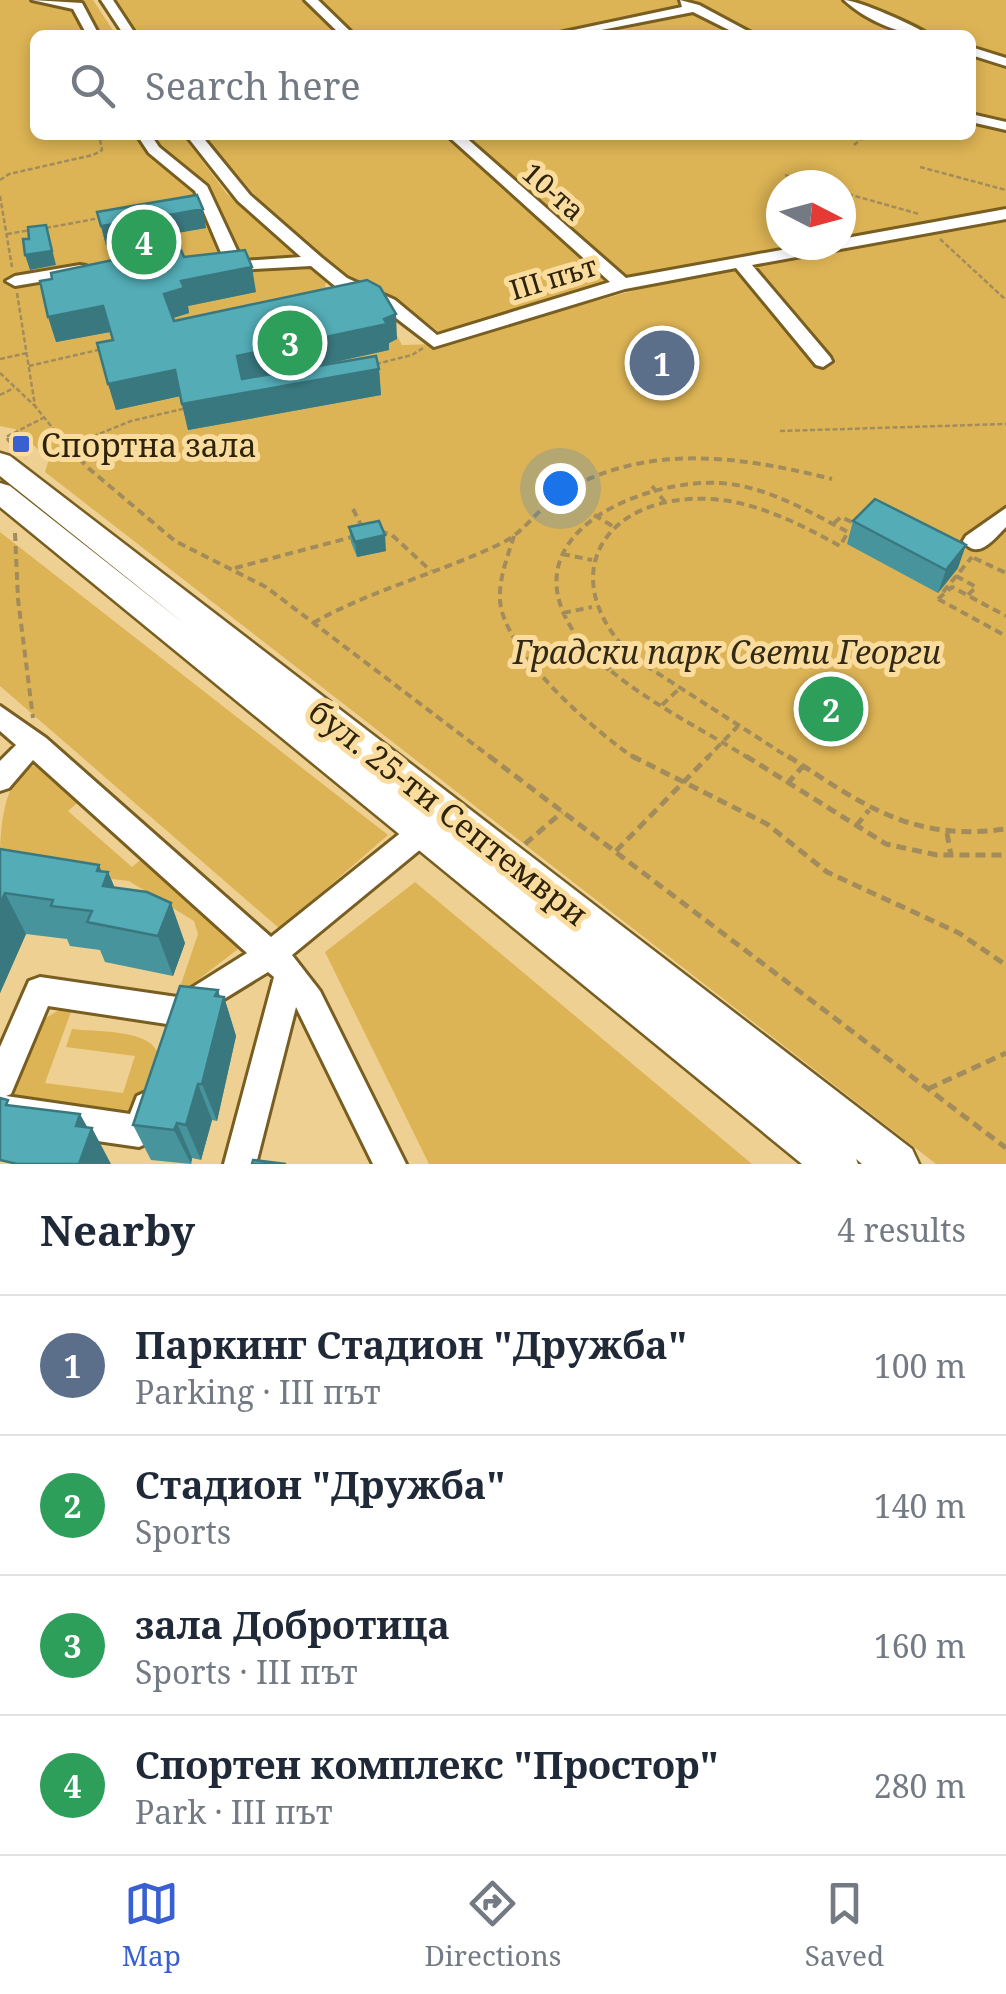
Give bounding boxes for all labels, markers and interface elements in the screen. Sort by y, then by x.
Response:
search box [30,30,976,140]
icon: search [65,58,120,113]
text: Search here [145,59,361,111]
street label: 10-та [515,153,593,229]
north arrow [766,170,856,260]
pin: 4 [112,204,176,280]
street label: ІІІ път [505,246,601,308]
pin: 3 [258,306,322,380]
pin: 1 [630,326,694,400]
place label: Спортна зала [41,423,257,466]
marker: Спортна зала [10,433,32,455]
your location [535,463,586,514]
park label: Градски парк Свети Георги [512,630,941,673]
pin: 2 [798,672,864,746]
street label: бул. 25-ти Септември [300,689,598,935]
text: Nearby [40,1201,195,1258]
text: 4 results [837,1208,966,1251]
text: Паркинг Стадион "Дружба" [135,1318,687,1370]
text: 1 [63,1344,82,1387]
text: 100 m [874,1344,966,1387]
text: Parking · ІІІ път [135,1370,381,1413]
text: Стадион "Дружба" [135,1458,506,1510]
text: 2 [63,1484,82,1527]
text: 140 m [874,1484,966,1527]
text: Sports [135,1510,231,1553]
text: зала Добротица [135,1598,450,1650]
text: 3 [63,1624,82,1667]
text: 160 m [874,1624,966,1667]
text: Sports · ІІІ път [135,1650,358,1693]
text: Спортен комплекс "Простор" [135,1738,719,1790]
text: 4 [63,1764,82,1807]
text: 280 m [874,1764,966,1807]
text: Park · ІІІ път [135,1790,333,1833]
tab: Map [122,1876,181,1974]
tab: Directions [424,1876,561,1974]
tab: Saved [805,1876,884,1974]

